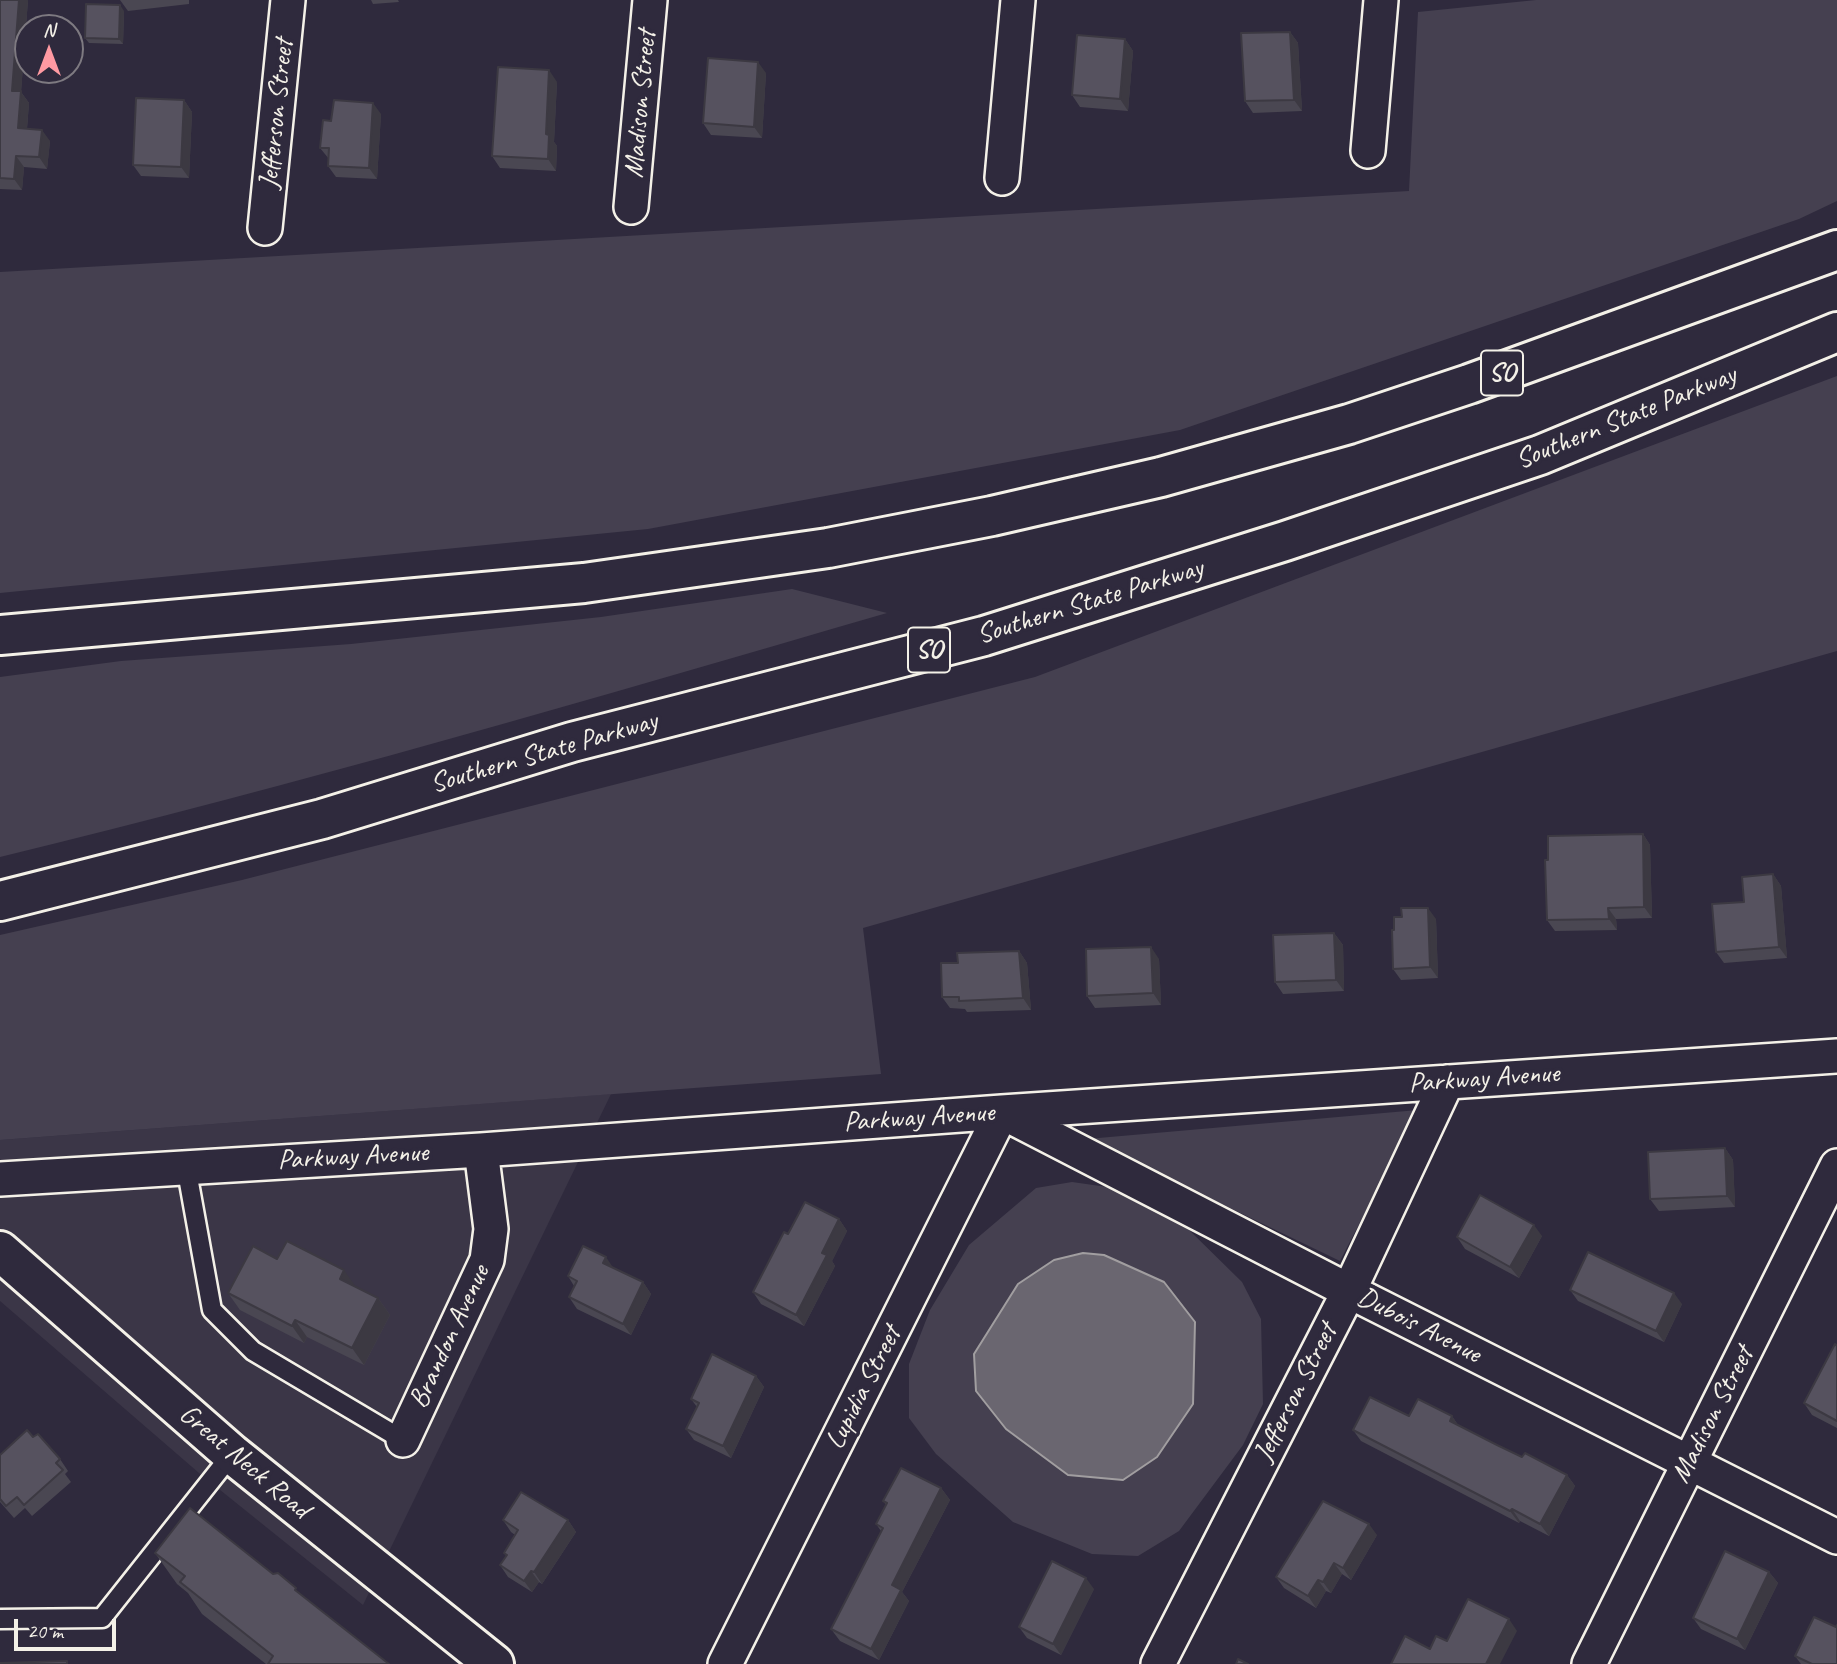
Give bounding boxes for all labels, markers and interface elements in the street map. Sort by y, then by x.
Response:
north arrow [14,14,84,84]
text: N [43,18,55,42]
street label: Madison Street [618,29,664,179]
street label: Jefferson Street [252,37,302,191]
road number: SO [1481,350,1523,396]
street label: Southern State Parkway [1511,358,1741,478]
street label: Southern State Parkway [973,552,1207,652]
road number: SO [908,628,950,672]
street label: Southern State Parkway [427,705,661,801]
street label: Parkway Avenue [1408,1057,1560,1101]
street label: Parkway Avenue [843,1096,995,1140]
street label: Parkway Avenue [277,1136,429,1178]
street label: Brandon Avenue [402,1260,498,1414]
street label: Dubois Avenue [1352,1281,1486,1371]
street label: Jefferson Street [1247,1318,1345,1468]
street label: Lupidia Street [819,1321,909,1455]
street label: Madison Street [1664,1341,1762,1489]
street label: Great Neck Road [172,1398,316,1526]
scale bar [18,1604,119,1648]
text: 20 m [27,1618,63,1644]

